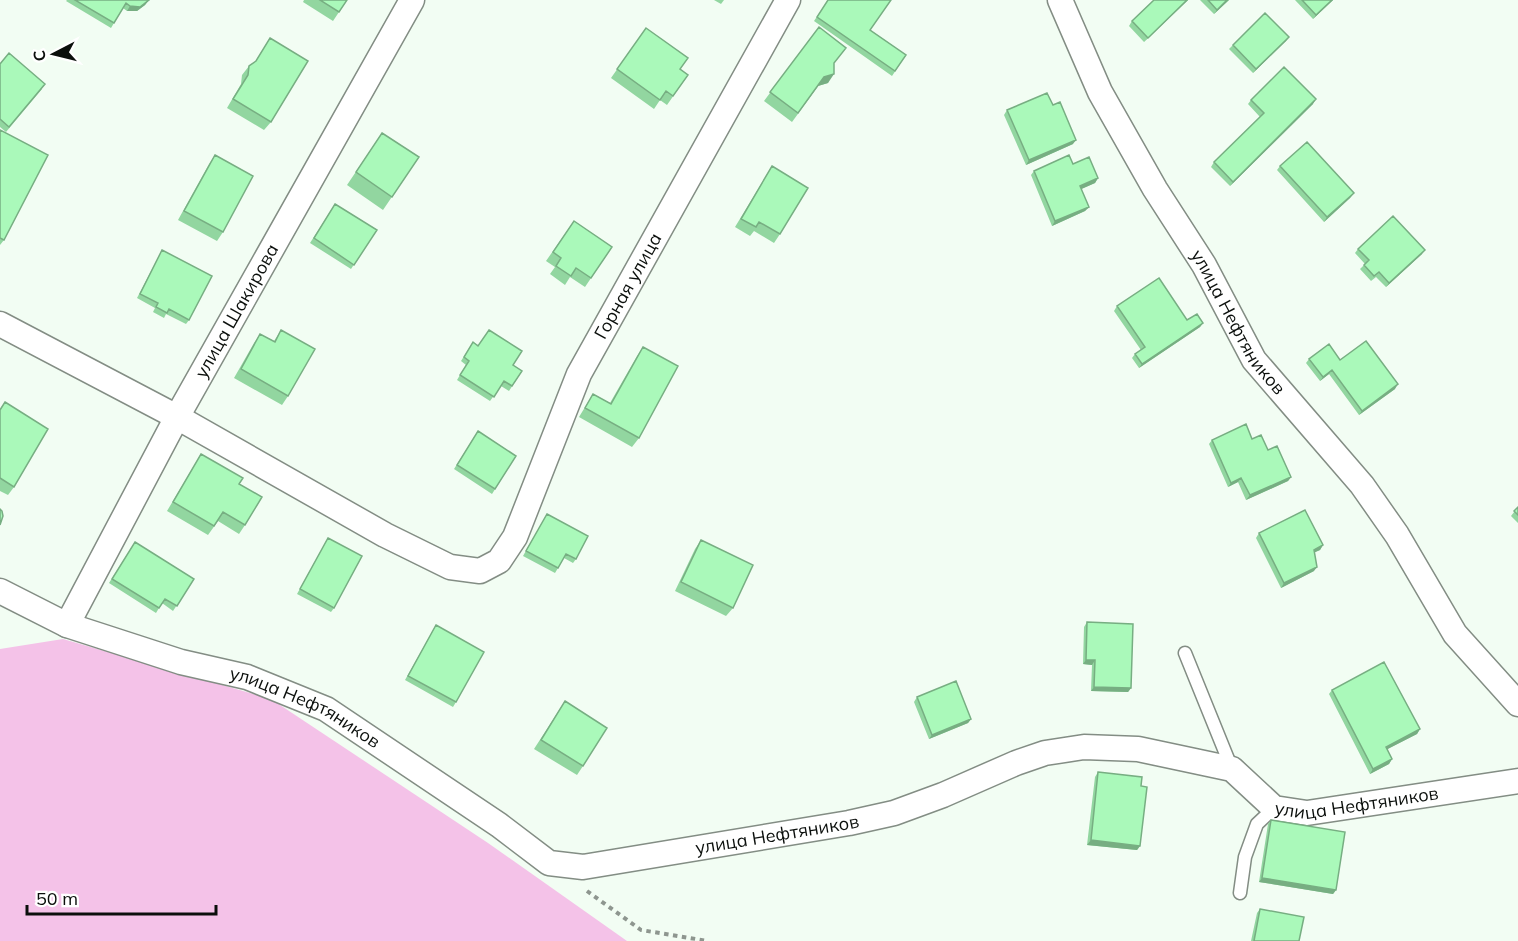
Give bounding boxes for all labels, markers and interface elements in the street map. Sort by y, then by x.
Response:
north arrow [24,24,84,84]
text: С [29,49,50,62]
street label: Горная улица [589,229,667,343]
street label: улица Шакирова [189,240,283,382]
street label: улица Нефтяников [1186,245,1291,399]
street label: улица Нефтяников [228,661,385,753]
street label: улица Нефтяников [1273,781,1440,824]
street label: улица Нефтяников [694,809,861,859]
scale bar [27,878,216,916]
text: 50 m [36,887,78,910]

